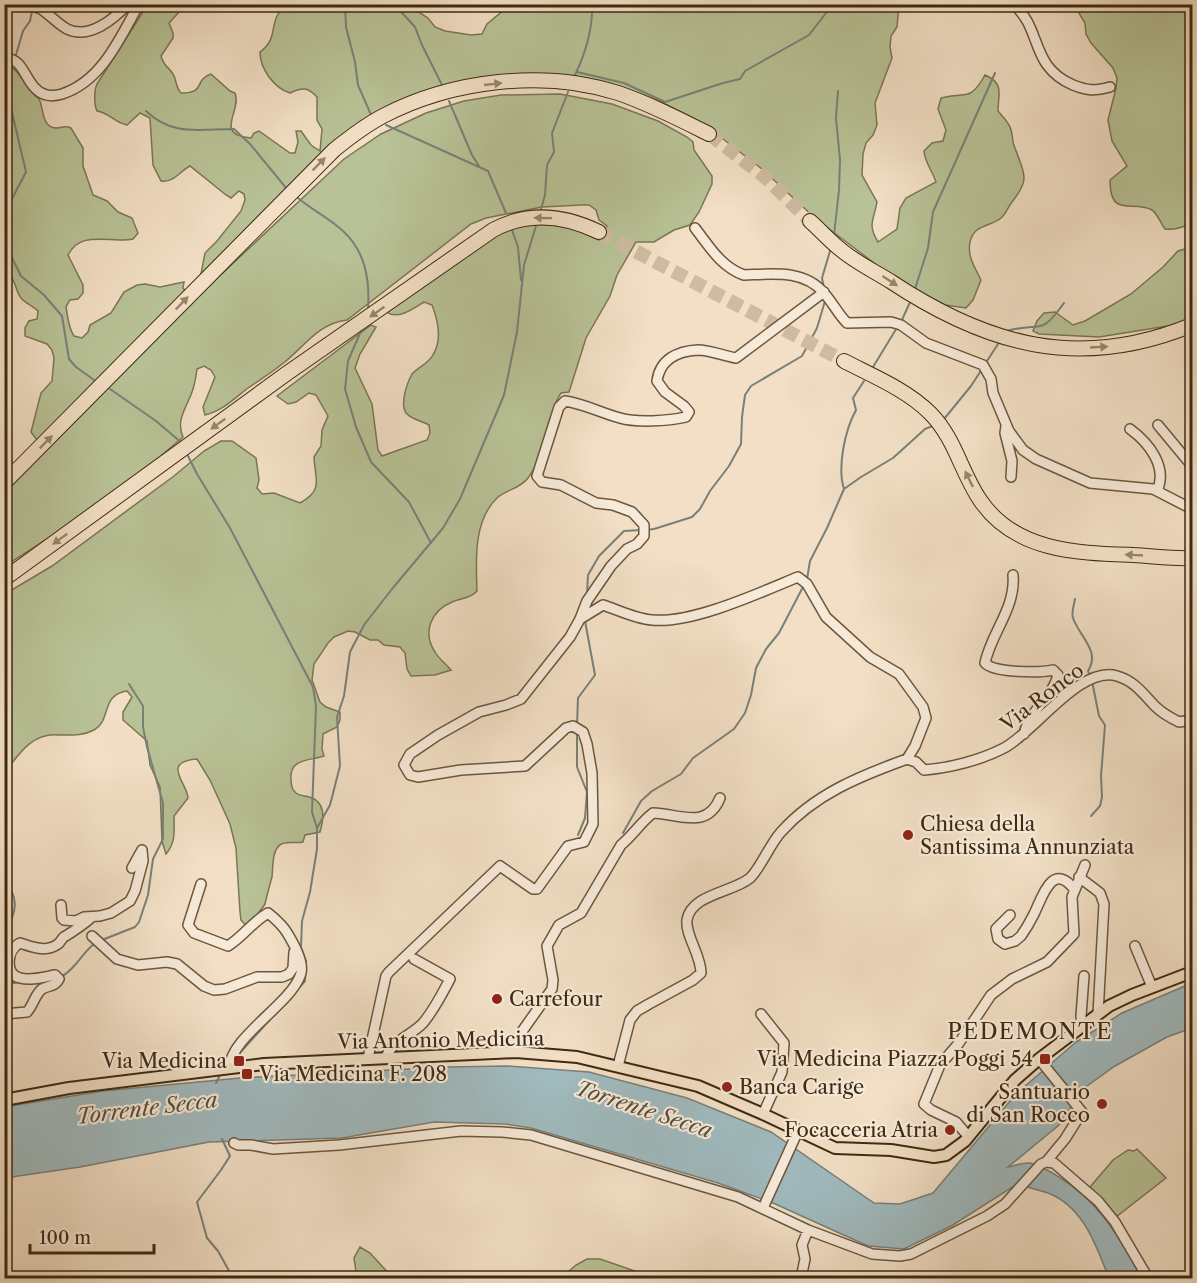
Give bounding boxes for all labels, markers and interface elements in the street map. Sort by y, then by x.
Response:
one-way arrow [483,79,502,89]
one-way arrow [312,157,327,171]
one-way arrow [534,213,553,223]
one-way arrow [882,275,898,286]
one-way arrow [175,296,189,310]
one-way arrow [369,306,385,318]
one-way arrow [1090,342,1109,352]
one-way arrow [210,418,225,430]
one-way arrow [38,435,52,449]
one-way arrow [964,470,973,487]
one-way arrow [52,533,68,545]
one-way arrow [1125,551,1144,560]
street label: Via Ronco [995,658,1088,737]
place label: Chiesa della Santissima Annunziata [920,812,1135,859]
marker: Chiesa della Santissima Annunziata [901,828,915,842]
place label: Carrefour [509,987,603,1011]
marker: Carrefour [490,992,504,1006]
district label: PEDEMONTE [947,1018,1113,1045]
street label: Via Antonio Medicina [336,1026,545,1054]
place label: Via Medicina Piazza Poggi 54 [756,1047,1033,1071]
place label: Via Medicina [101,1049,227,1073]
marker: Via Medicina Piazza Poggi 54 [1038,1052,1052,1066]
marker: Via Medicina [232,1054,246,1068]
place label: Via Medicina F. 208 [258,1062,447,1086]
marker: Via Medicina F. 208 [240,1067,254,1081]
water label: Torrente Secca [573,1075,716,1143]
place label: Banca Carige [739,1075,864,1099]
marker: Banca Carige [720,1080,734,1094]
place label: Santuario di San Rocco [966,1080,1090,1127]
water label: Torrente Secca [75,1087,219,1129]
marker: Santuario di San Rocco [1095,1097,1109,1111]
place label: Focacceria Atria [784,1118,938,1142]
marker: Focacceria Atria [943,1123,957,1137]
scale bar [30,1217,154,1255]
text: 100 m [39,1227,91,1249]

